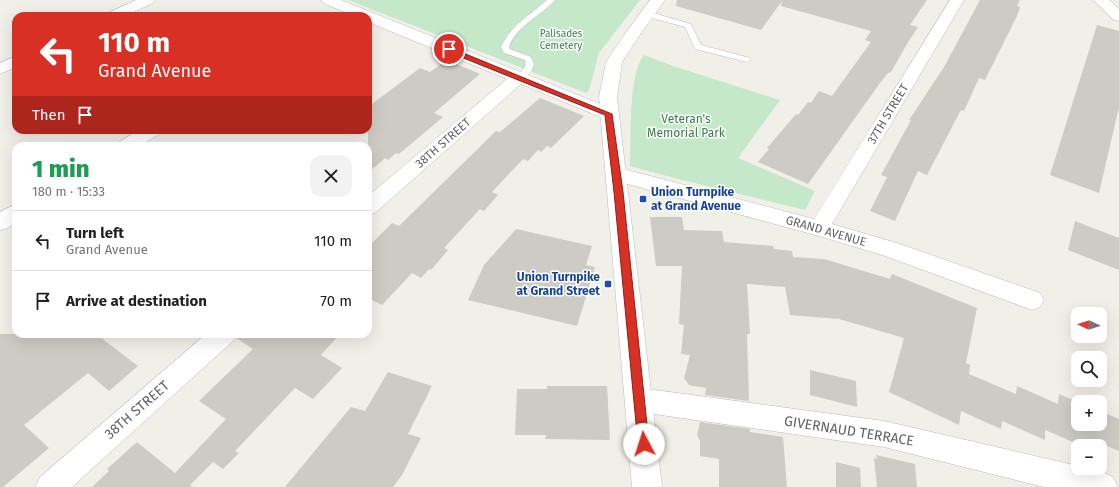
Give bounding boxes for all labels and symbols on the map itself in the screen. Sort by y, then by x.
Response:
park label: Palisades Cemetery [540,28,583,52]
pin [432,32,466,66]
street label: 37TH STREET [865,81,912,147]
park label: Veteran's Memorial Park [647,112,726,140]
street label: 38TH STREET [412,115,474,171]
place label: Union Turnpike at Grand Avenue [651,185,741,213]
marker: Union Turnpike at Grand Avenue [638,194,648,204]
street label: GRAND AVENUE [784,213,868,249]
place label: Union Turnpike at Grand Street [516,270,600,298]
marker: Union Turnpike at Grand Street [603,279,613,289]
north arrow [1071,307,1107,343]
street label: 38TH STREET [101,377,173,443]
street label: GIVERNAUD TERRACE [783,412,915,450]
position arrow [623,423,665,465]

